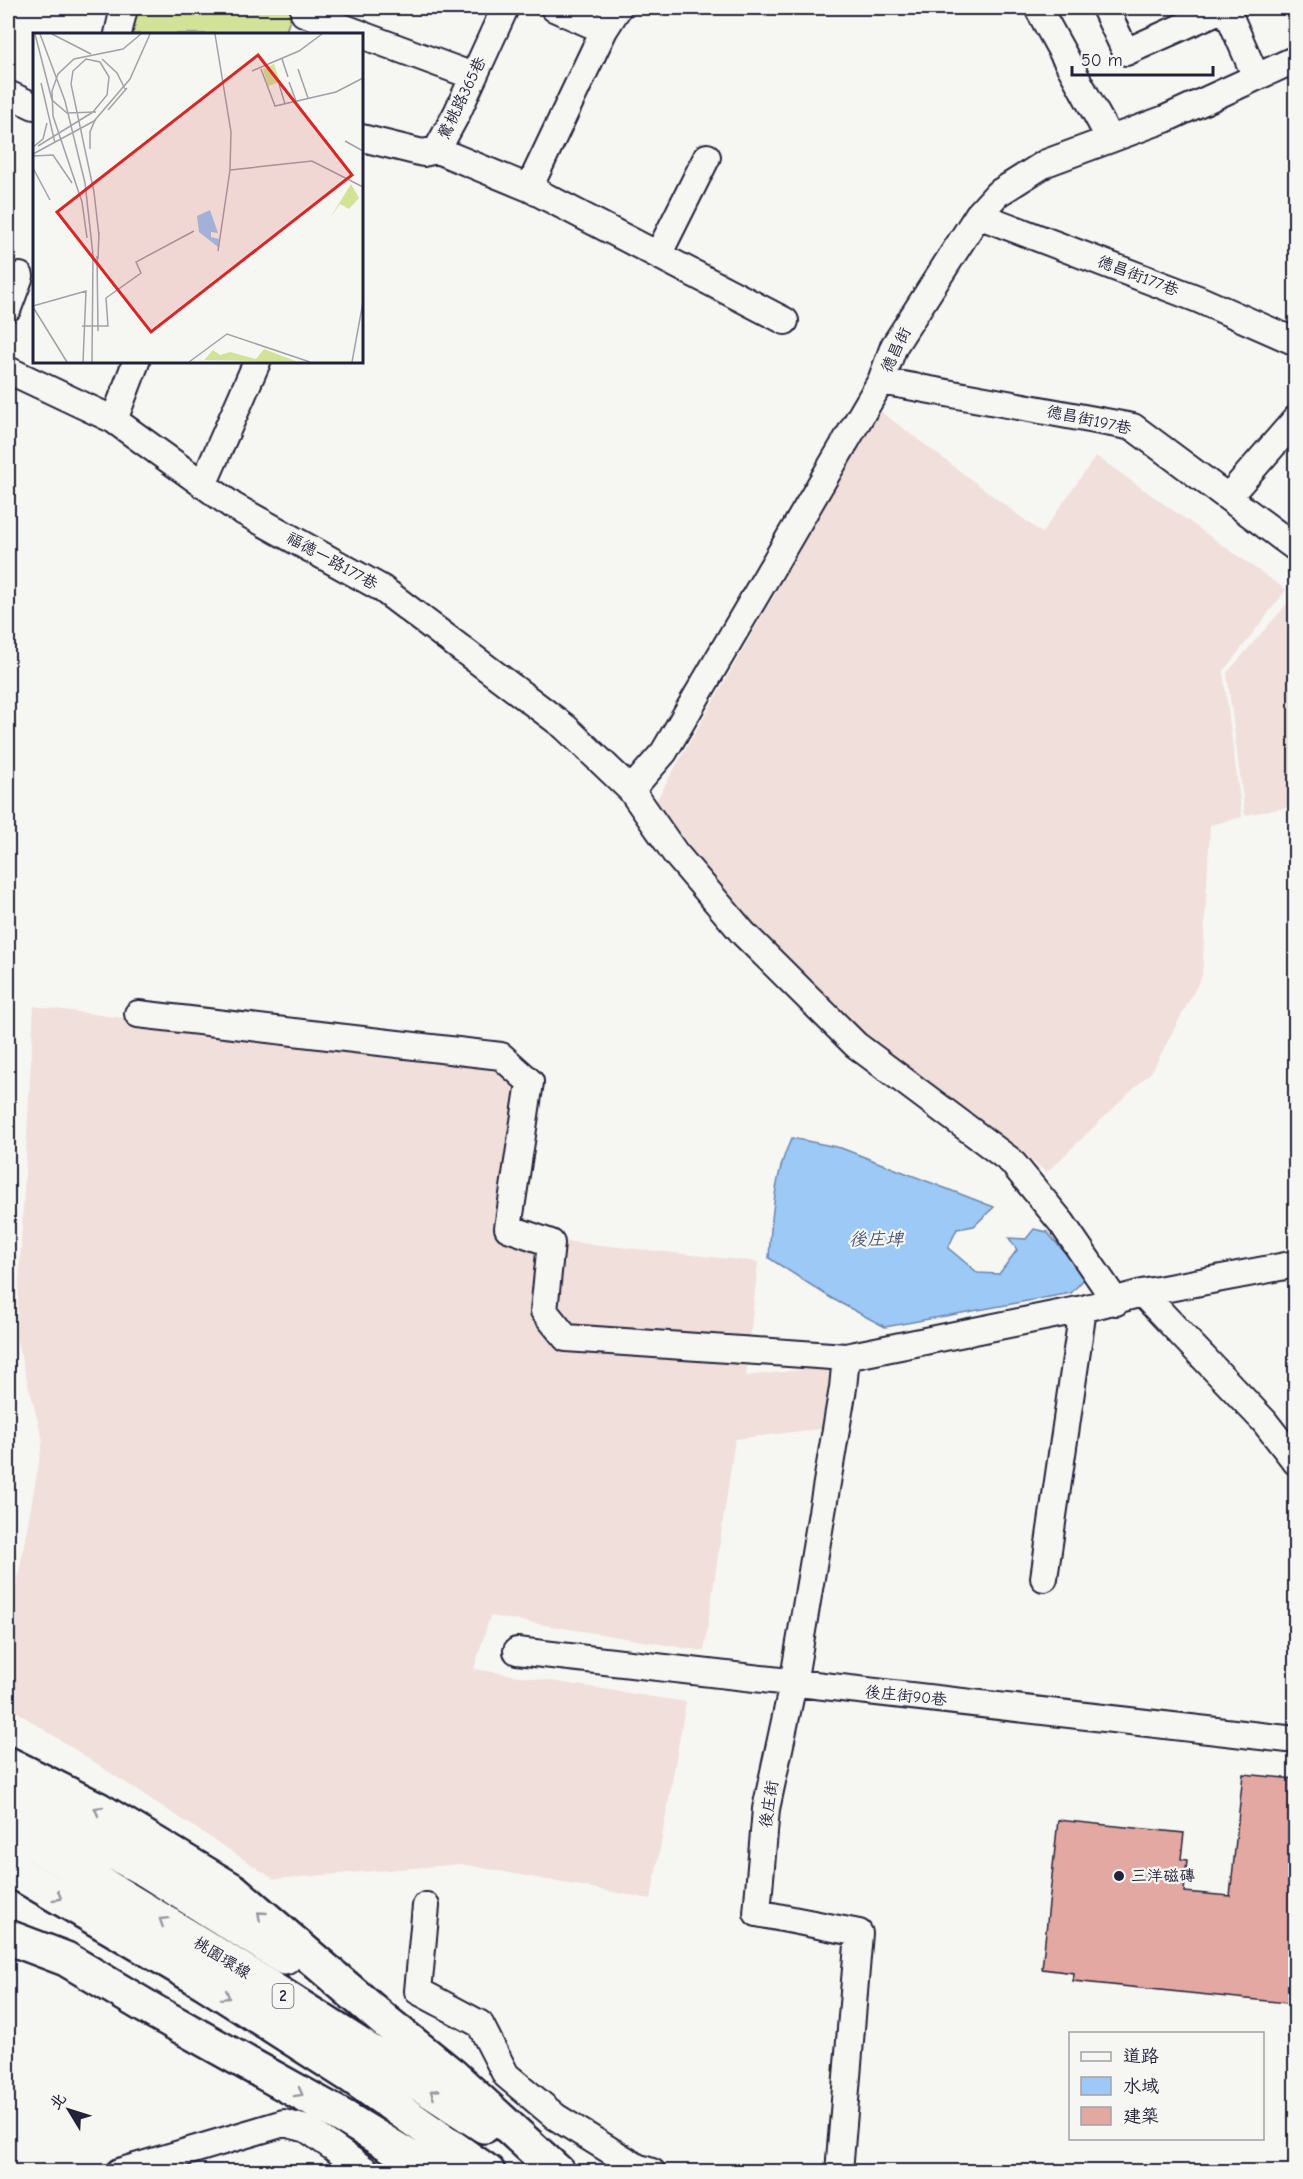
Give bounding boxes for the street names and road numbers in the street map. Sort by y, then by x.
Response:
street label: 鶯桃路365巷 [434,54,490,142]
street label: 德昌街177巷 [1095,252,1181,300]
street label: 德昌街 [877,324,915,376]
street label: 德昌街197巷 [1045,402,1133,438]
street label: 福德一路177巷 [283,529,381,593]
street label: 後庄街90巷 [864,1683,948,1709]
street label: 後庄街 [756,1779,782,1829]
street label: 桃園環線 [190,1933,254,1983]
road number: 2 [272,1984,294,2008]

